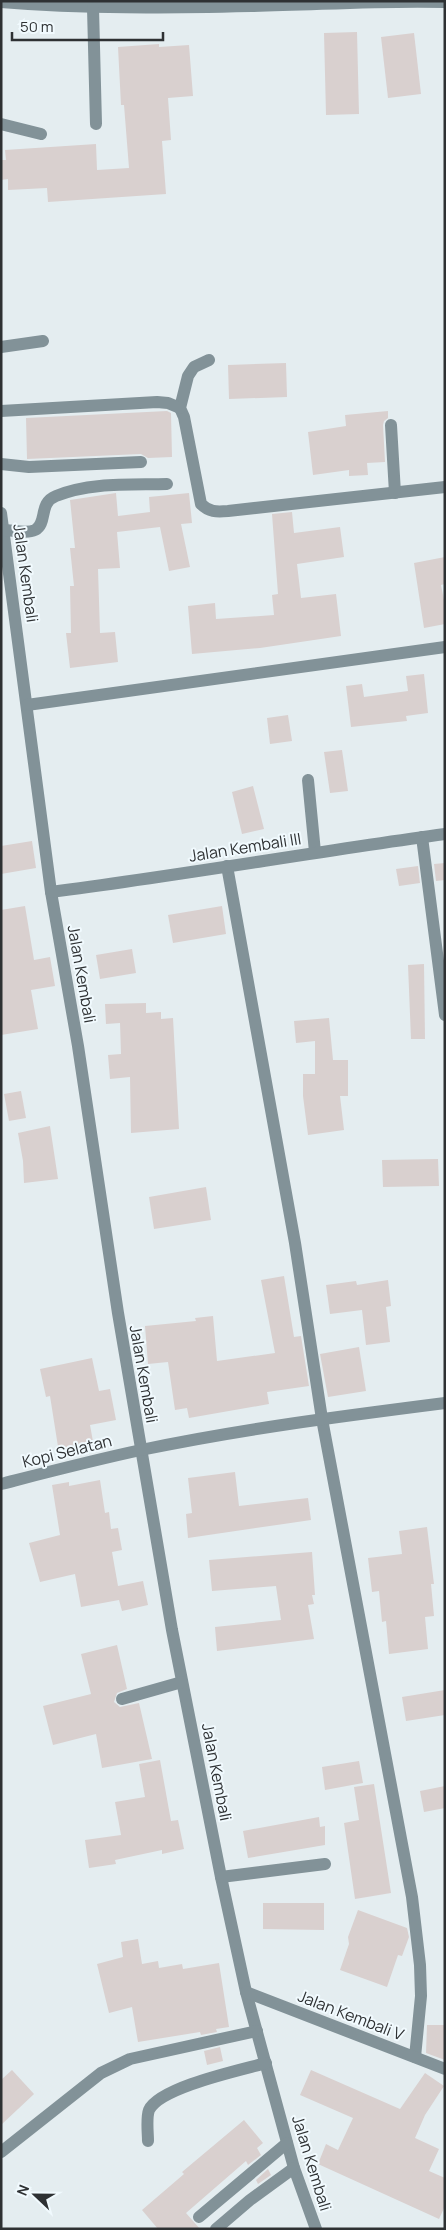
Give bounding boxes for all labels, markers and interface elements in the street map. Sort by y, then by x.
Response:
scale bar [12,10,164,42]
text: 50 m [20,16,54,37]
street label: Jalan Kembali [8,522,44,624]
street label: Jalan Kembali III [187,827,303,867]
street label: Jalan Kembali [63,923,101,1025]
street label: Jalan Kembali [125,1323,163,1425]
street label: Kopi Selatan [20,1429,114,1473]
street label: Jalan Kembali [197,1721,237,1823]
street label: Jalan Kembali V [295,1985,407,2045]
street label: Jalan Kembali [287,2112,337,2214]
north arrow [10,2170,60,2220]
text: N [12,2182,33,2198]

